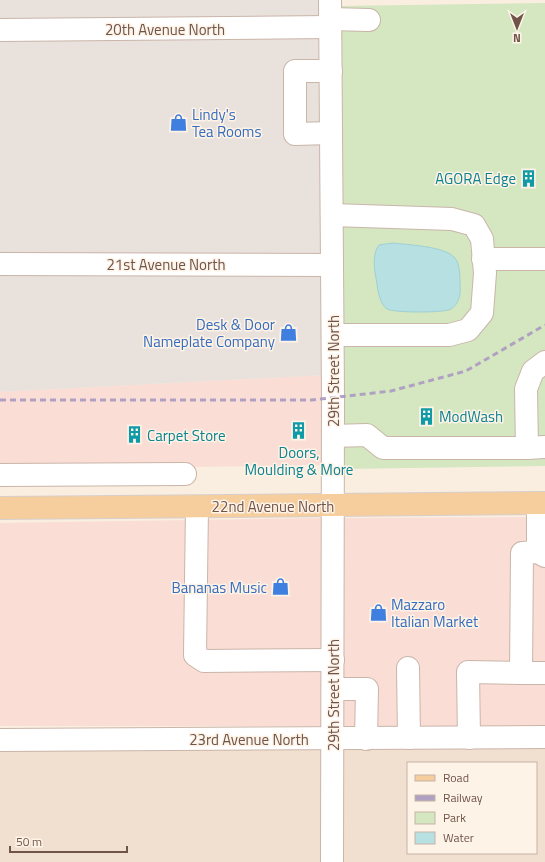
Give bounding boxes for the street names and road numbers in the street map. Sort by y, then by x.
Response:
street label: 20th Avenue North [105,18,225,41]
street label: 21st Avenue North [106,253,226,276]
street label: 29th Street North [322,315,345,427]
street label: 22nd Avenue North [212,495,334,518]
street label: 29th Street North [322,639,345,751]
street label: 23rd Avenue North [189,728,309,751]

